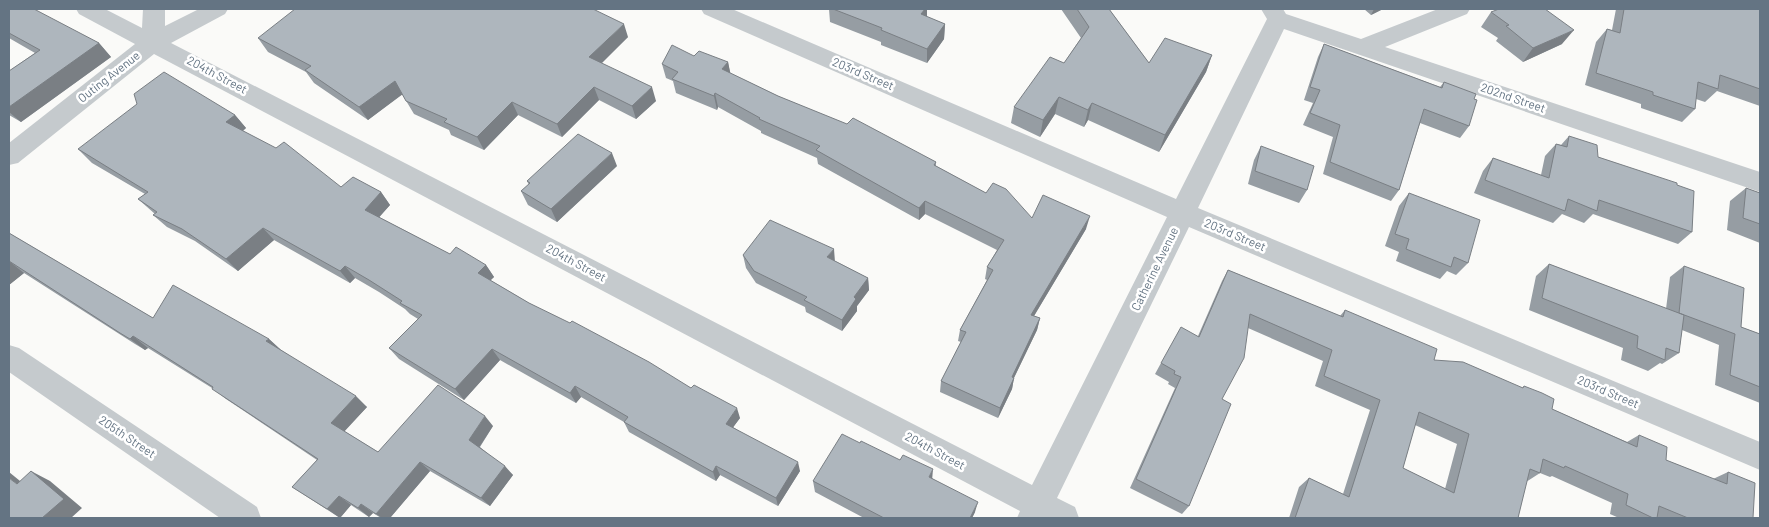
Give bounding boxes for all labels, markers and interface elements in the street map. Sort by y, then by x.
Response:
street label: Outing Avenue [75,48,142,105]
street label: 204th Street [185,52,250,96]
street label: 203rd Street [831,54,896,92]
street label: 202nd Street [1479,79,1548,115]
street label: 203rd Street [1203,215,1268,253]
street label: Catherine Avenue [1128,225,1180,313]
street label: 204th Street [544,240,609,284]
street label: 203rd Street [1576,372,1641,410]
street label: 205th Street [97,412,159,460]
street label: 204th Street [903,428,968,472]

